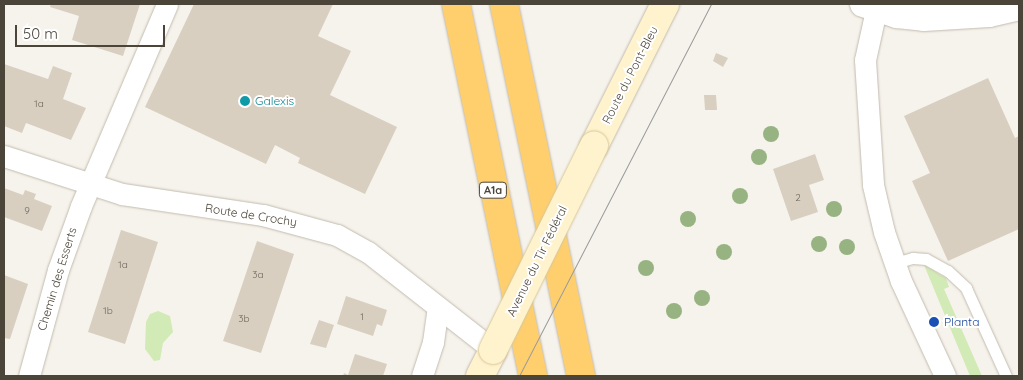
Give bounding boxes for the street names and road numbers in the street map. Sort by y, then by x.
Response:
street label: Route du Pont-Bleu [599,24,661,126]
road number: A1a [478,182,508,198]
street label: Route de Crochy [204,201,298,229]
street label: Avenue du Tir Fédéral [504,203,570,319]
street label: Chemin des Esserts [34,225,80,333]

